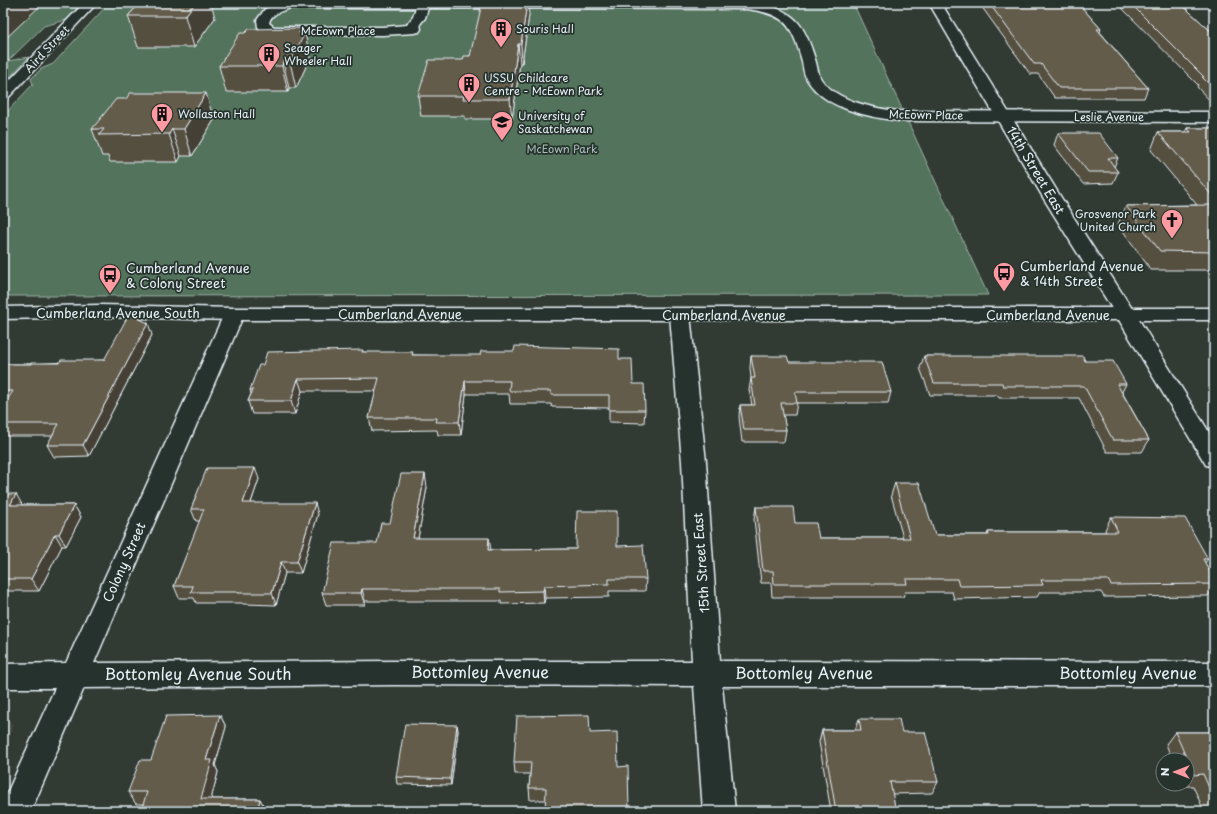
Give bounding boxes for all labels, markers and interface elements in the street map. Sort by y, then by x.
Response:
building icon: Souris Hall [488,16,514,49]
place label: Souris Hall [516,20,574,37]
street label: Aird Street [20,21,74,76]
street label: McEown Place [301,22,375,39]
place label: Seager Wheeler Hall [284,39,352,69]
building icon: Seager Wheeler Hall [256,41,282,74]
place label: USSU Childcare Centre - McEown Park [484,69,603,99]
building icon: USSU Childcare Centre - McEown Park [456,71,482,104]
building icon: Wollaston Hall [149,101,175,134]
place label: Wollaston Hall [178,105,255,122]
street label: McEown Place [889,105,964,124]
place label: University of Saskatchewan [518,107,593,137]
street label: Leslie Avenue [1074,108,1144,125]
school or university icon: University of Saskatchewan [489,109,515,142]
street label: 14th Street East [1003,122,1070,217]
park label: McEown Park [526,140,598,157]
place label: Grosvenor Park United Church [1075,205,1156,235]
church icon: Grosvenor Park United Church [1159,207,1185,240]
place label: Cumberland Avenue & 14th Street [1020,256,1144,290]
place label: Cumberland Avenue & Colony Street [126,258,250,292]
bus stop icon: Cumberland Avenue & 14th Street [991,260,1017,293]
bus stop icon: Cumberland Avenue & Colony Street [97,262,123,295]
street label: Cumberland Avenue South [36,303,200,322]
street label: Cumberland Avenue [338,304,462,323]
street label: Cumberland Avenue [662,305,786,324]
street label: Cumberland Avenue [986,305,1110,324]
street label: 15th Street East [688,512,713,614]
street label: Colony Street [97,519,150,605]
street label: Bottomley Avenue [411,659,549,683]
street label: Bottomley Avenue [735,660,873,684]
street label: Bottomley Avenue [1059,660,1197,684]
street label: Bottomley Avenue South [104,661,292,685]
north arrow [1155,752,1195,792]
text: N [1156,767,1173,776]

